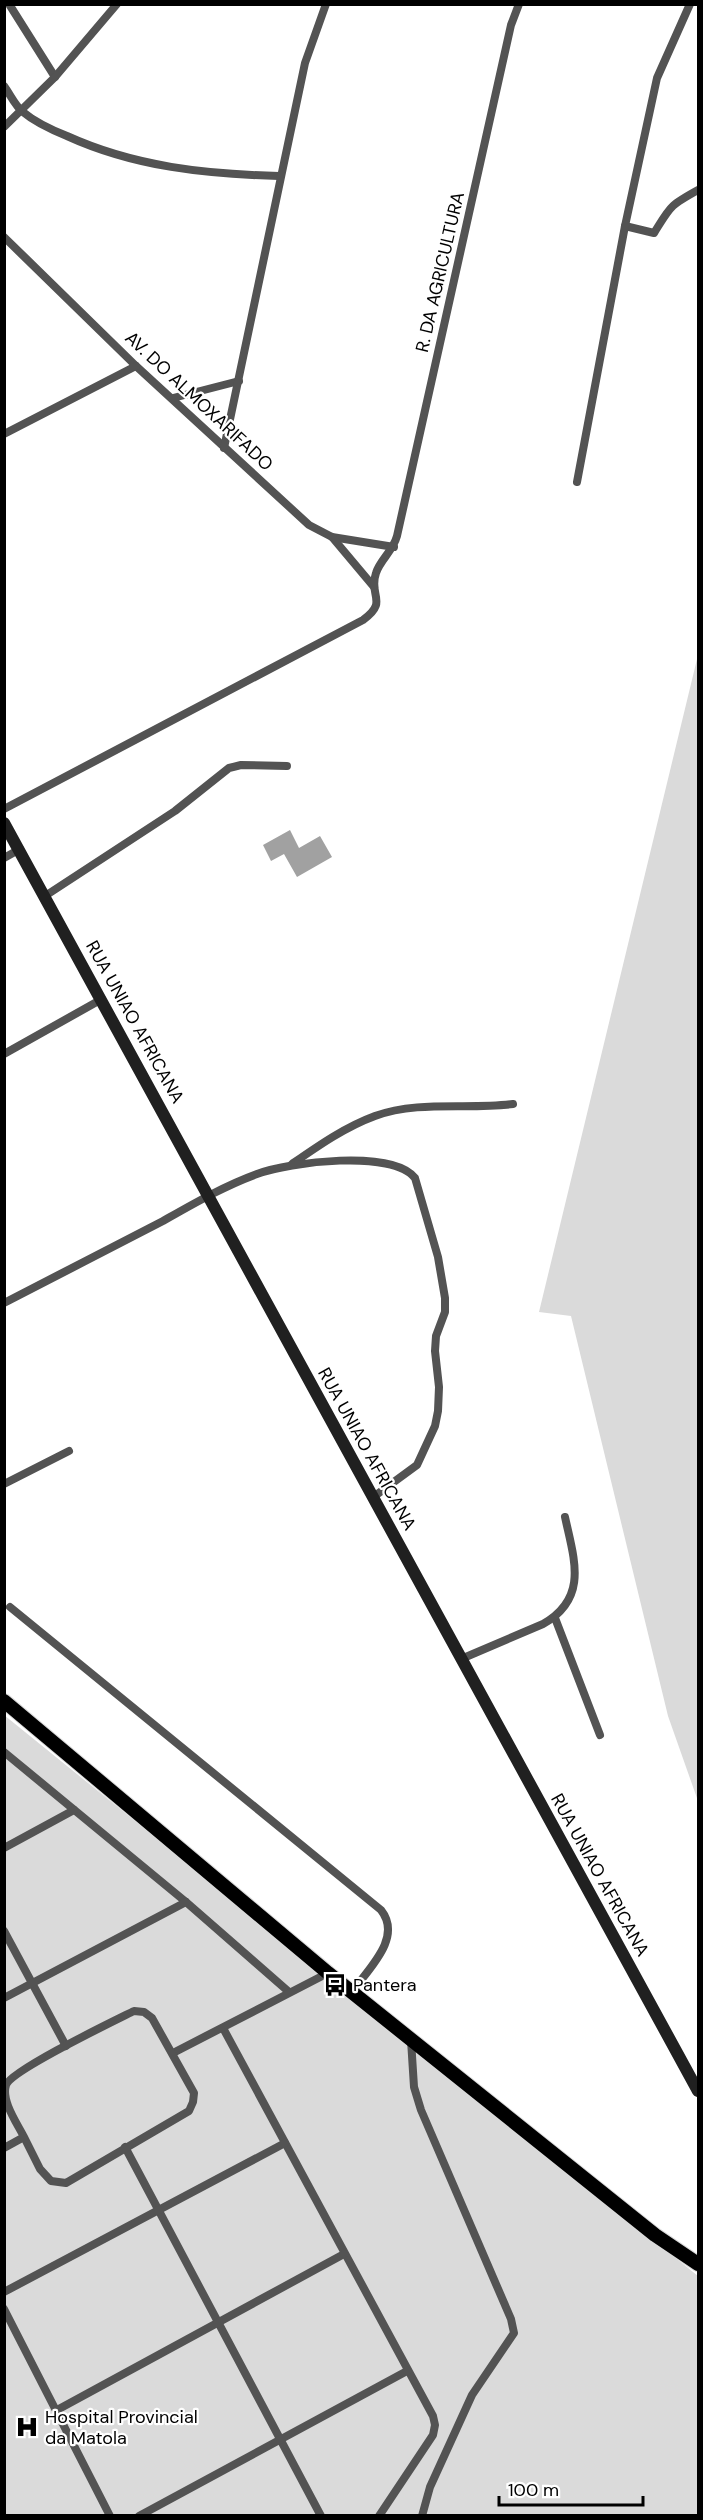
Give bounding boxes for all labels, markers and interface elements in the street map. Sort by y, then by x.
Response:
street label: R. DA AGRICULTURA [410,189,470,354]
street label: AV. DO ALMOXARIFADO [120,326,278,476]
street label: RUA UNIAO AFRICANA [80,936,190,1108]
street label: RUA UNIAO AFRICANA [312,1363,422,1535]
street label: RUA UNIAO AFRICANA [545,1789,655,1961]
bus stop icon: Pantera [322,1972,348,1998]
place label: Pantera [353,1973,417,1997]
place label: Hospital Provincial da Matola [45,2405,198,2450]
hospital icon: Hospital Provincial da Matola [14,2414,40,2440]
scale bar [499,2469,643,2507]
text: 100 m [508,2478,559,2502]

